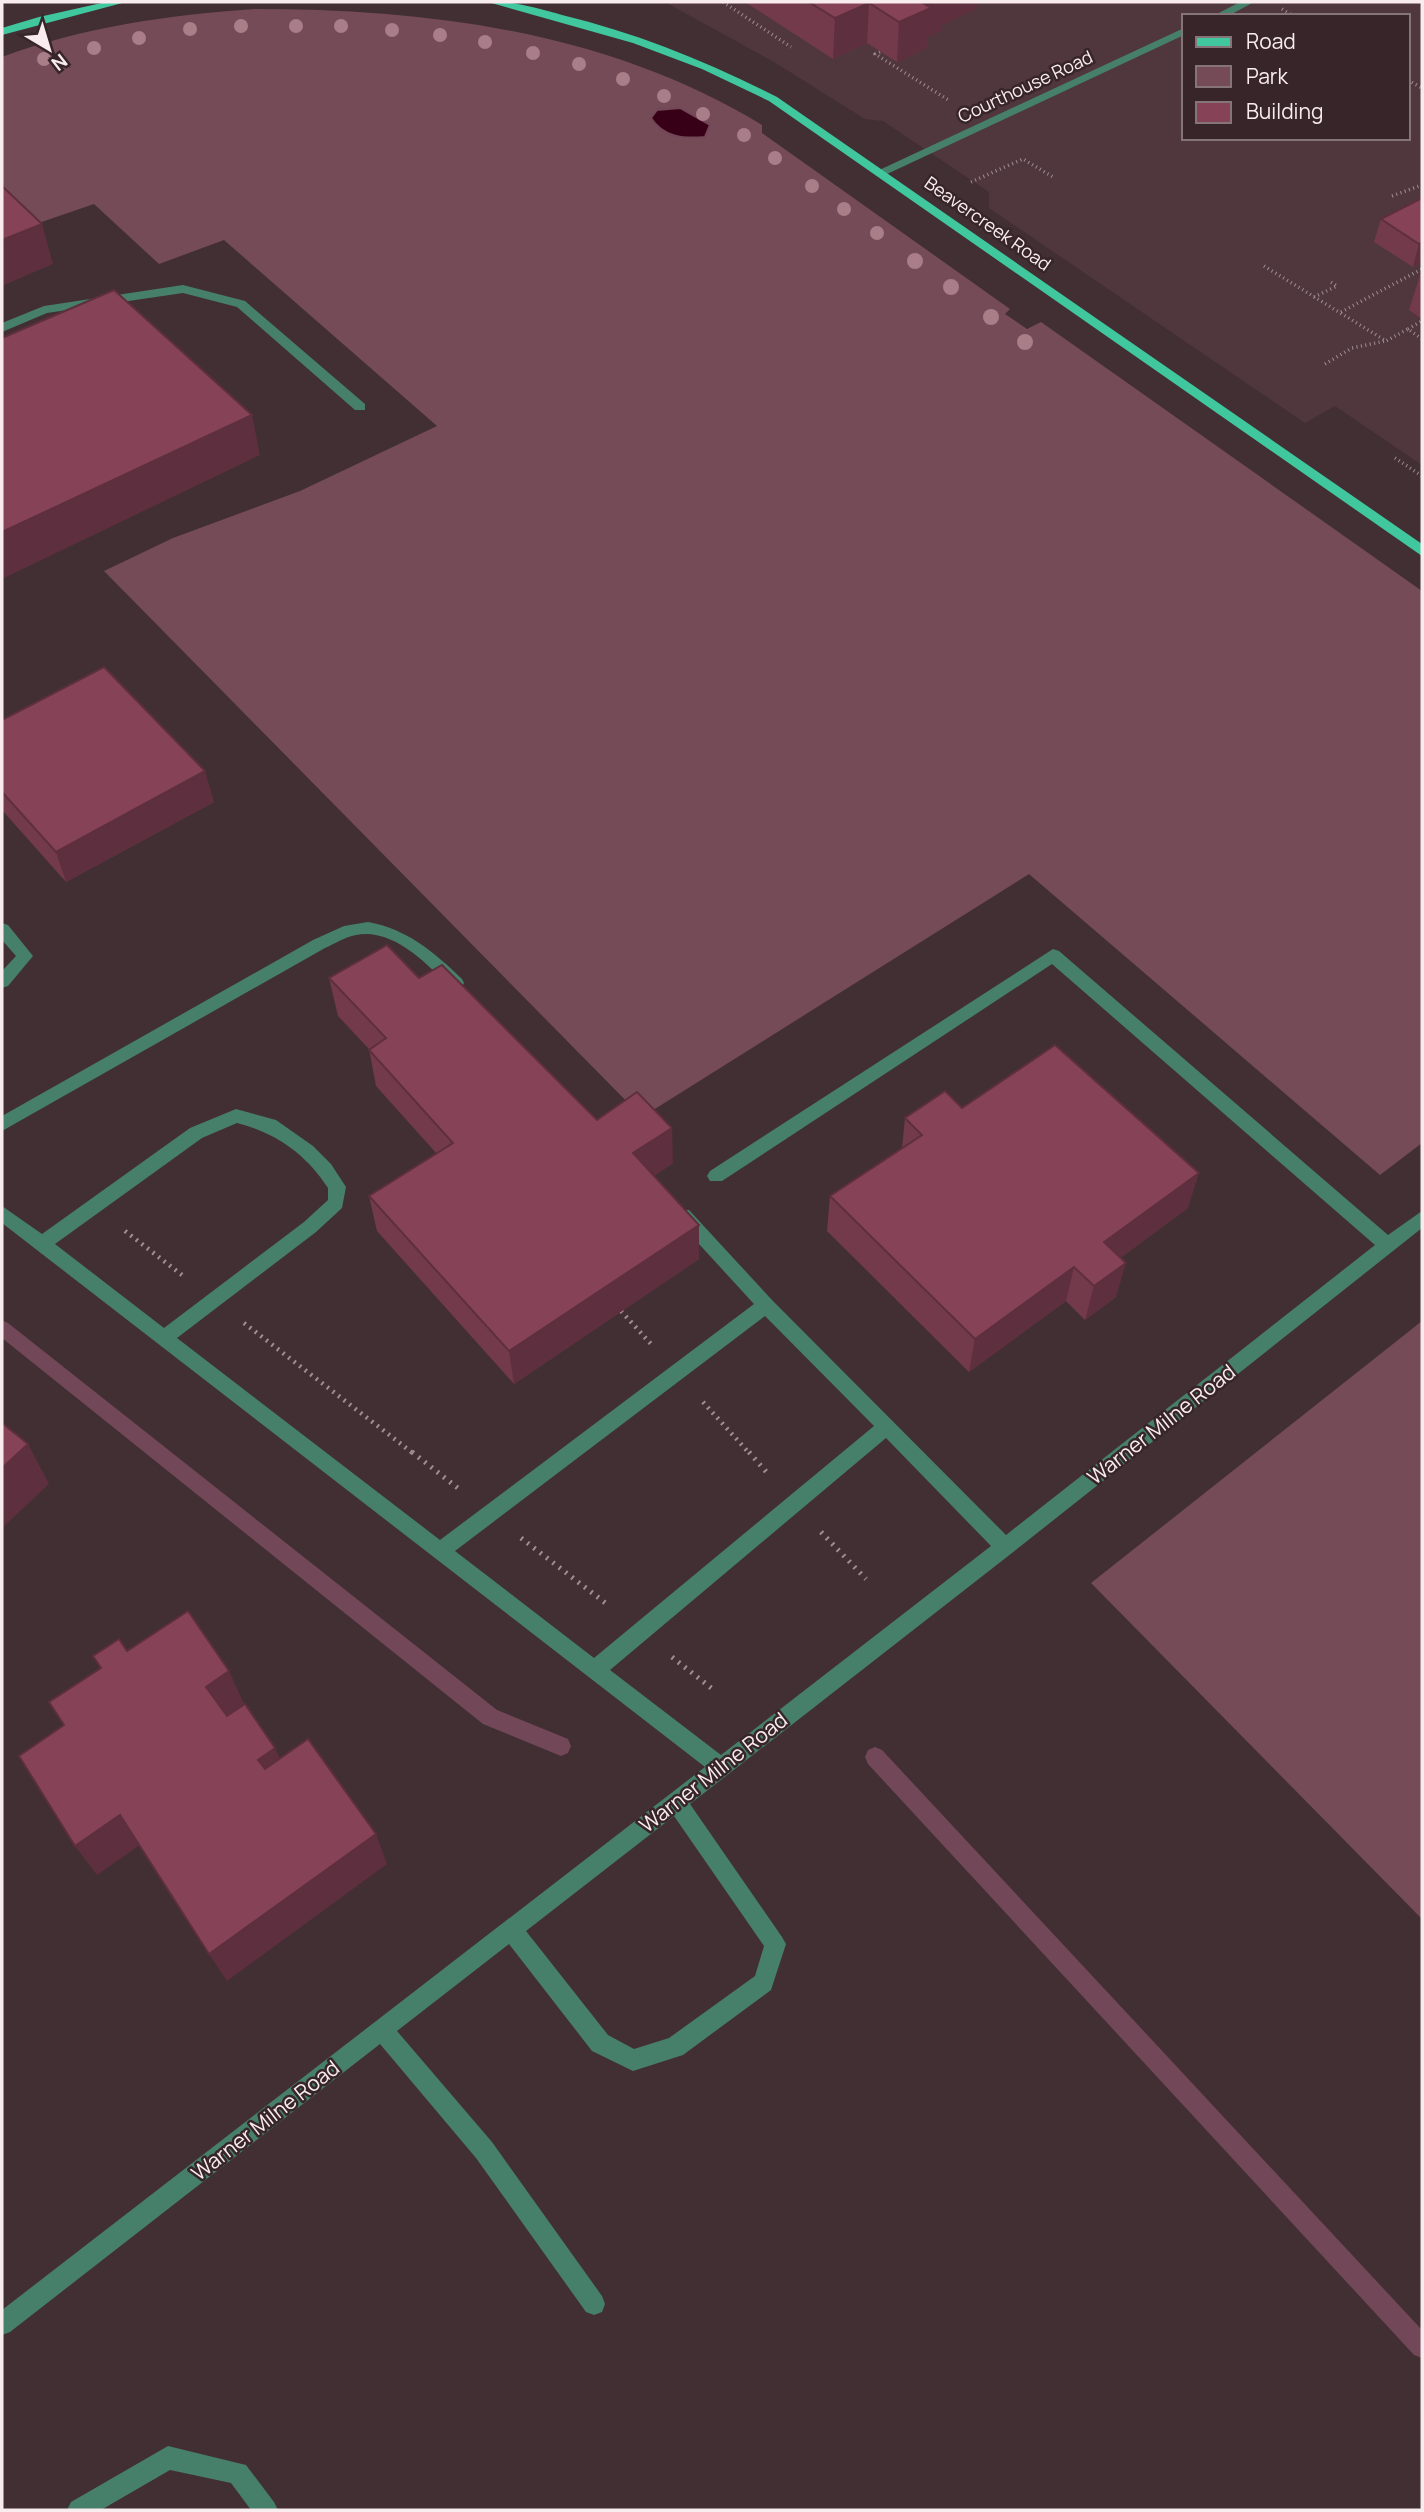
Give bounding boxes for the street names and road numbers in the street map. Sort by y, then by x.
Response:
street label: Courthouse Road [954,44,1096,128]
street label: Beavercreek Road [920,170,1056,276]
street label: Warner Milne Road [1081,1357,1241,1491]
street label: Warner Milne Road [633,1705,793,1839]
street label: Warner Milne Road [185,2053,345,2187]

